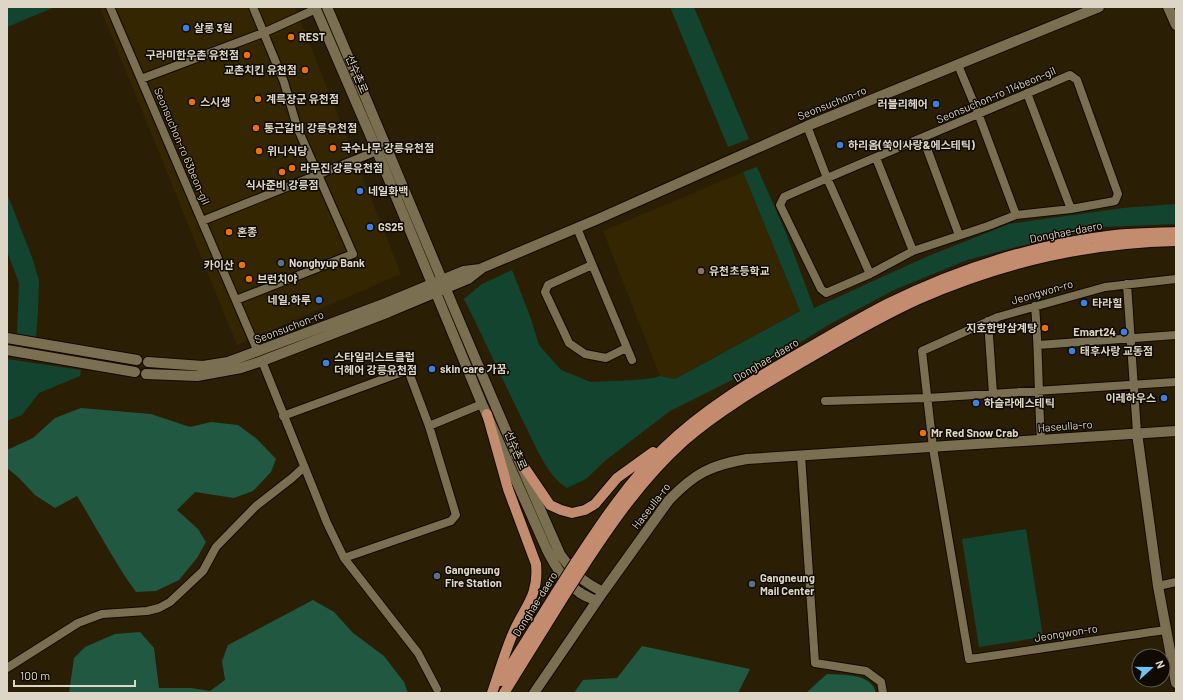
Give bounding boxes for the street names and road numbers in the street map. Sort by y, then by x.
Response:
street label: 선수촌로 [344,53,371,95]
street label: Seonsuchon-ro 114beon-gil [934,63,1057,126]
street label: Seonsuchon-ro [795,83,868,122]
street label: Seonsuchon-ro 63beon-gil [152,85,213,206]
street label: Donghae-daero [1028,218,1103,245]
street label: Jeongwon-ro [1009,276,1074,307]
street label: Seonsuchon-ro [252,307,325,346]
street label: Donghae-daero [731,335,801,384]
street label: Haseulla-ro [1037,417,1093,434]
street label: 선수촌로 [503,429,530,471]
street label: Haseulla-ro [629,480,673,531]
street label: Donghae-daero [510,569,560,638]
street label: Jeongwon-ro [1033,621,1098,644]

